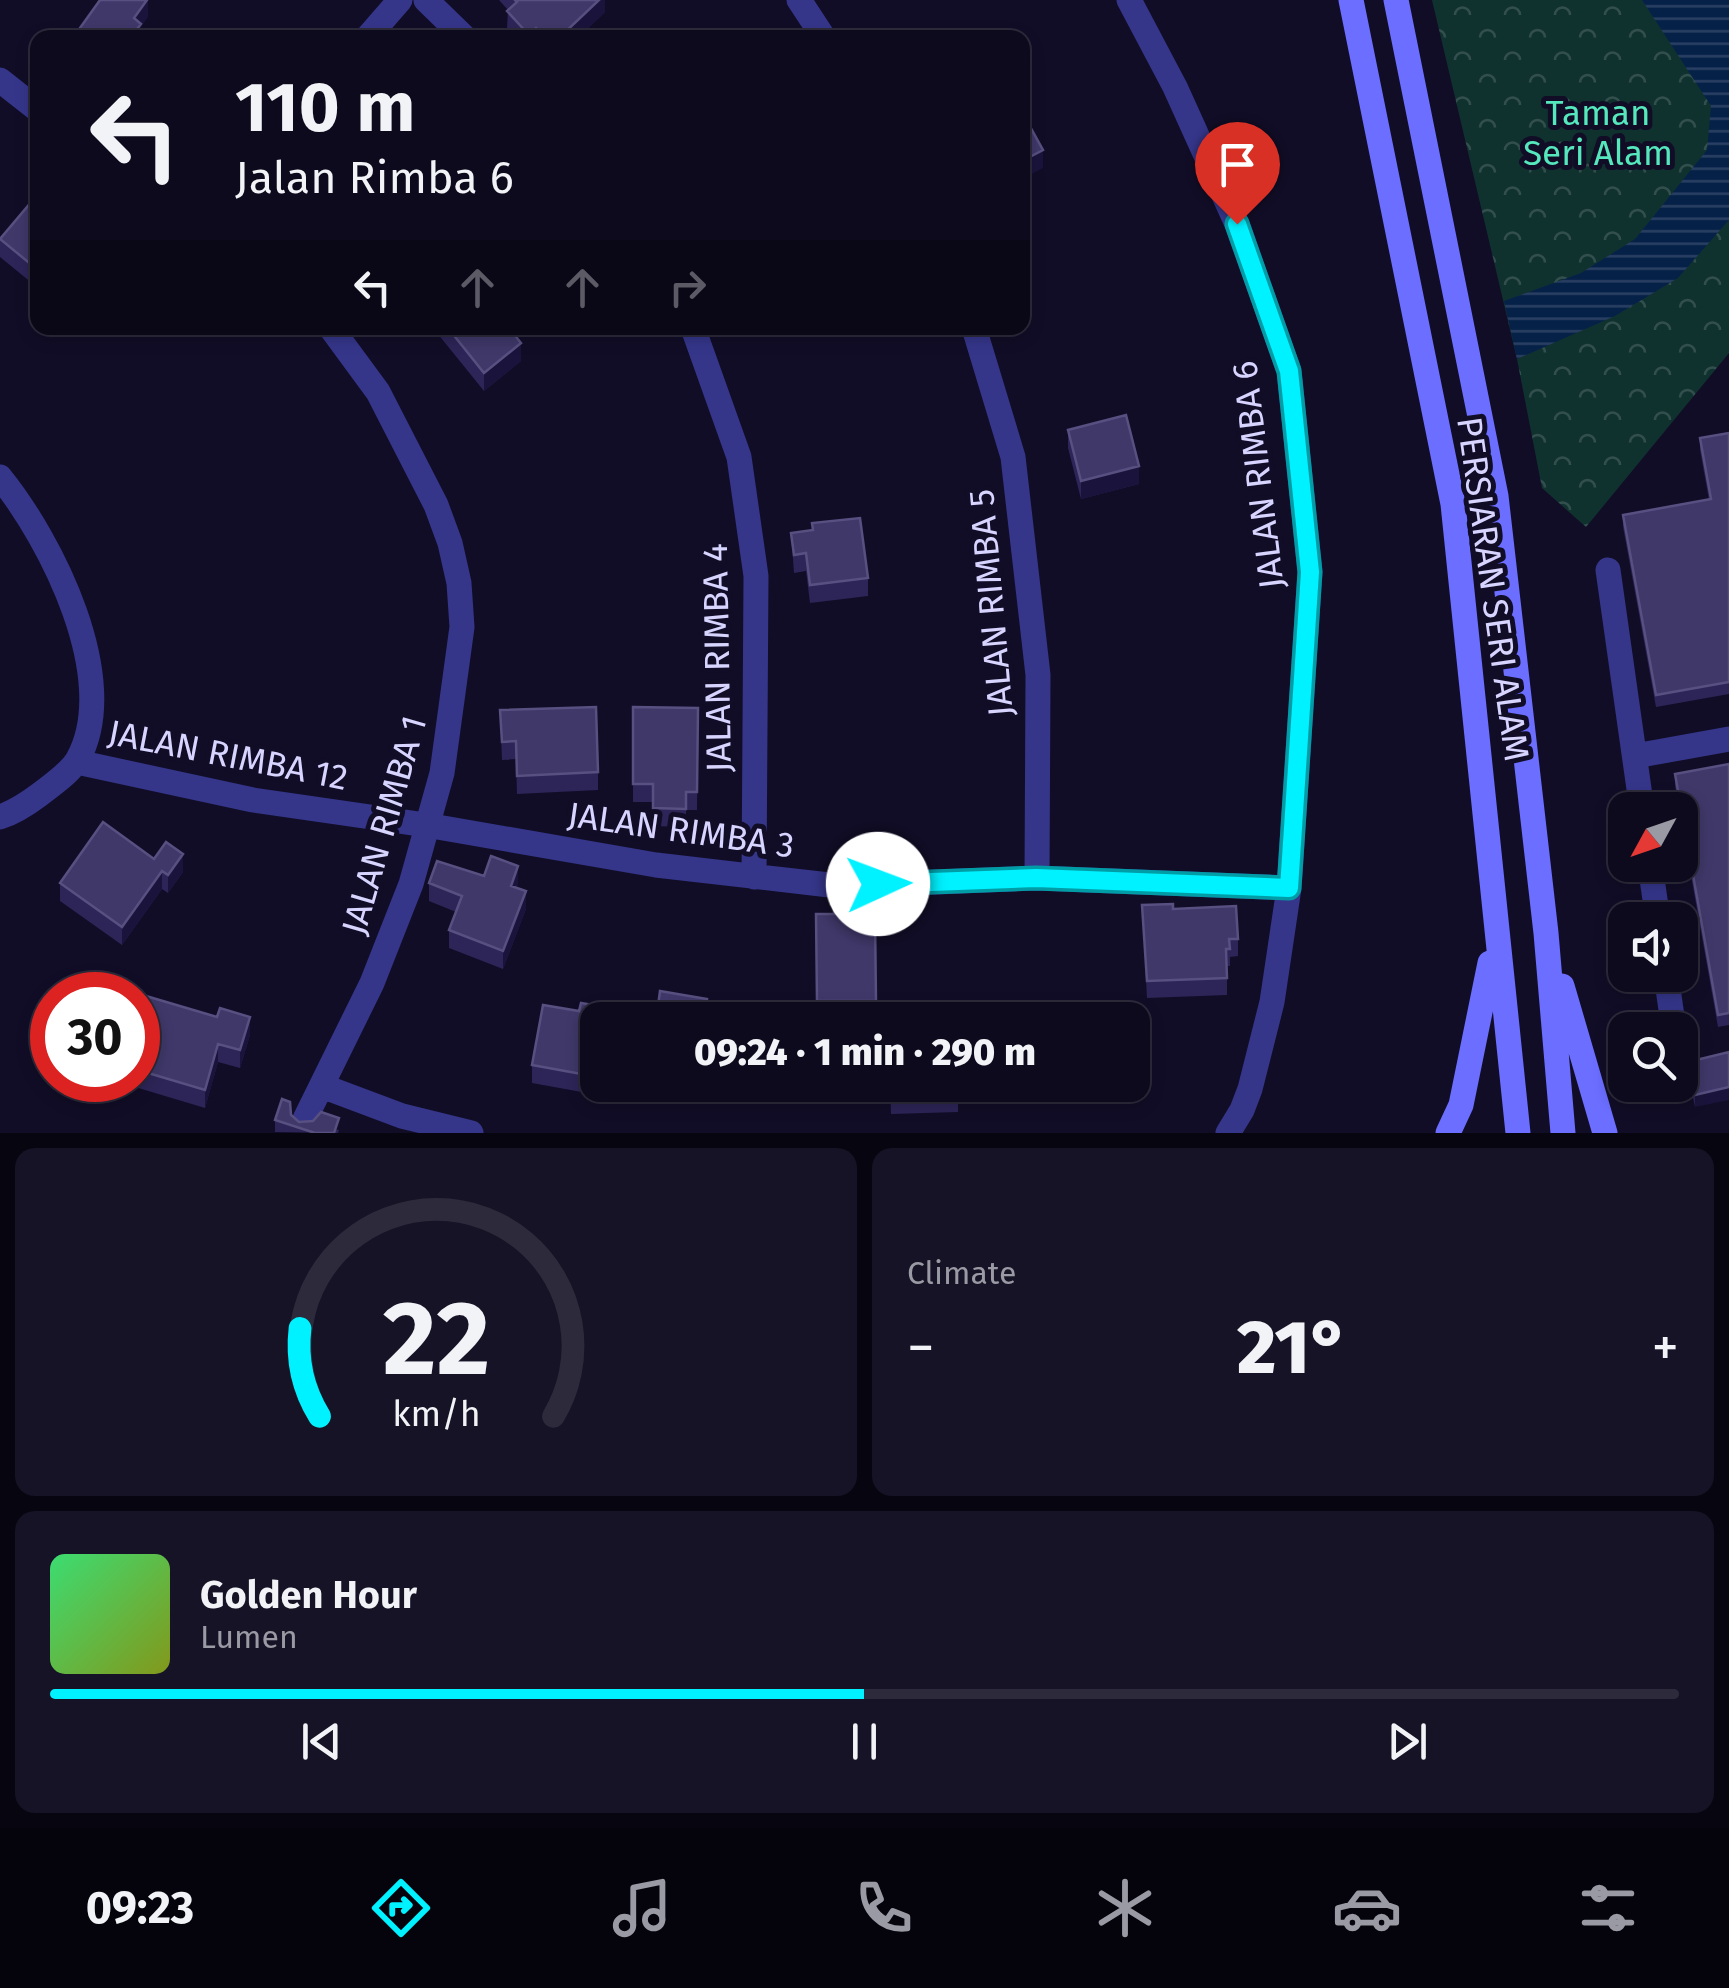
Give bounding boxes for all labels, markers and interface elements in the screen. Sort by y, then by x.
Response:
text: 110 m [235,66,415,150]
icon: left [70,70,200,200]
park label: Taman Seri Alam [1523,92,1673,174]
pin [1195,122,1280,225]
icon: arrive [1210,137,1265,192]
text: Jalan Rimba 6 [235,151,514,205]
icon: left [345,260,400,315]
icon: ahead [450,260,505,315]
icon: ahead [555,260,610,315]
icon: right [660,260,715,315]
street label: JALAN RIMBA 6 [1223,359,1293,591]
street label: PERSIARAN SERI ALAM [1448,414,1538,764]
street label: JALAN RIMBA 5 [960,488,1022,718]
street label: JALAN RIMBA 4 [694,543,740,773]
street label: JALAN RIMBA 12 [105,711,351,799]
street label: JALAN RIMBA 1 [333,711,435,939]
north arrow [1608,792,1698,882]
map controls [1608,792,1698,1102]
street label: JALAN RIMBA 3 [565,793,797,867]
position arrow [826,832,930,936]
button: sound [1608,902,1698,992]
speed limit sign: 30 [30,972,160,1102]
button: search [1608,1012,1698,1102]
text: 09:24 · 1 min · 290 m [694,1029,1036,1075]
text: Climate [907,1254,1016,1292]
text: 22 [382,1277,490,1402]
text: 21° [1237,1303,1349,1393]
text: − [907,1315,935,1381]
text: + [1652,1315,1679,1381]
text: km/h [392,1393,480,1435]
text: Golden Hour [200,1572,417,1618]
text: Lumen [200,1618,298,1656]
icon: previous [294,1714,349,1769]
icon: pause [837,1714,892,1769]
icon: next [1380,1714,1435,1769]
icon: directions [366,1873,436,1943]
icon: music [607,1873,677,1943]
icon: phone [849,1873,919,1943]
icon: climate [1090,1873,1160,1943]
icon: car [1332,1873,1402,1943]
icon: filters [1573,1873,1643,1943]
text: 09:23 [86,1881,194,1935]

